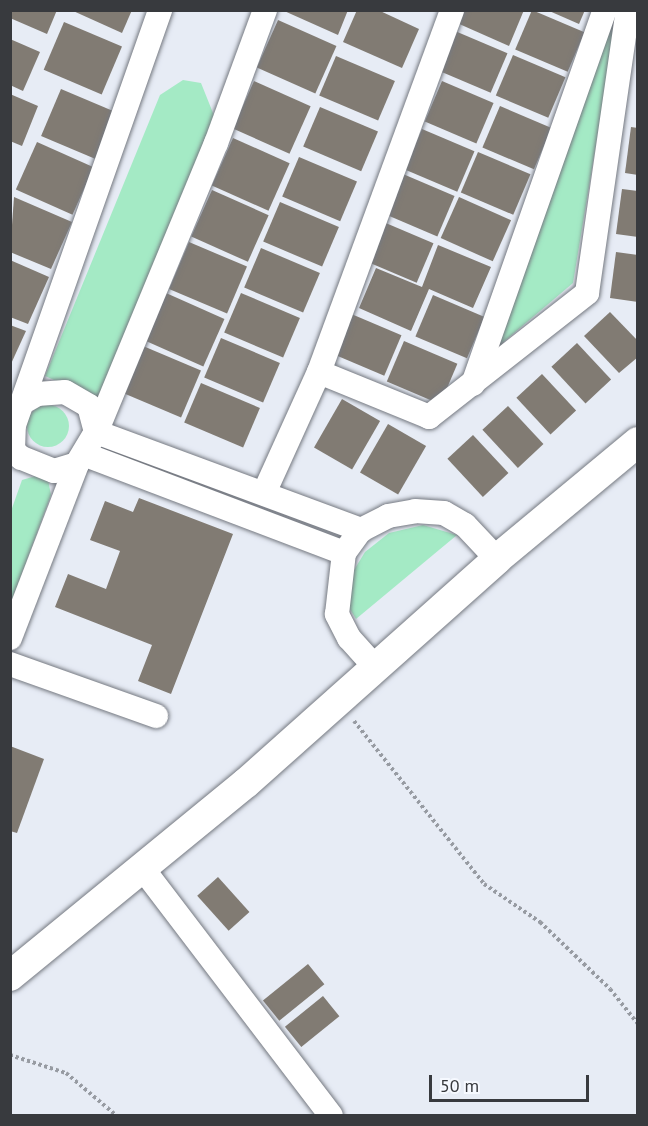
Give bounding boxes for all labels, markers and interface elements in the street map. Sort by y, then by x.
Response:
scale bar [432,1063,592,1101]
text: 50 m [440,1074,479,1097]

